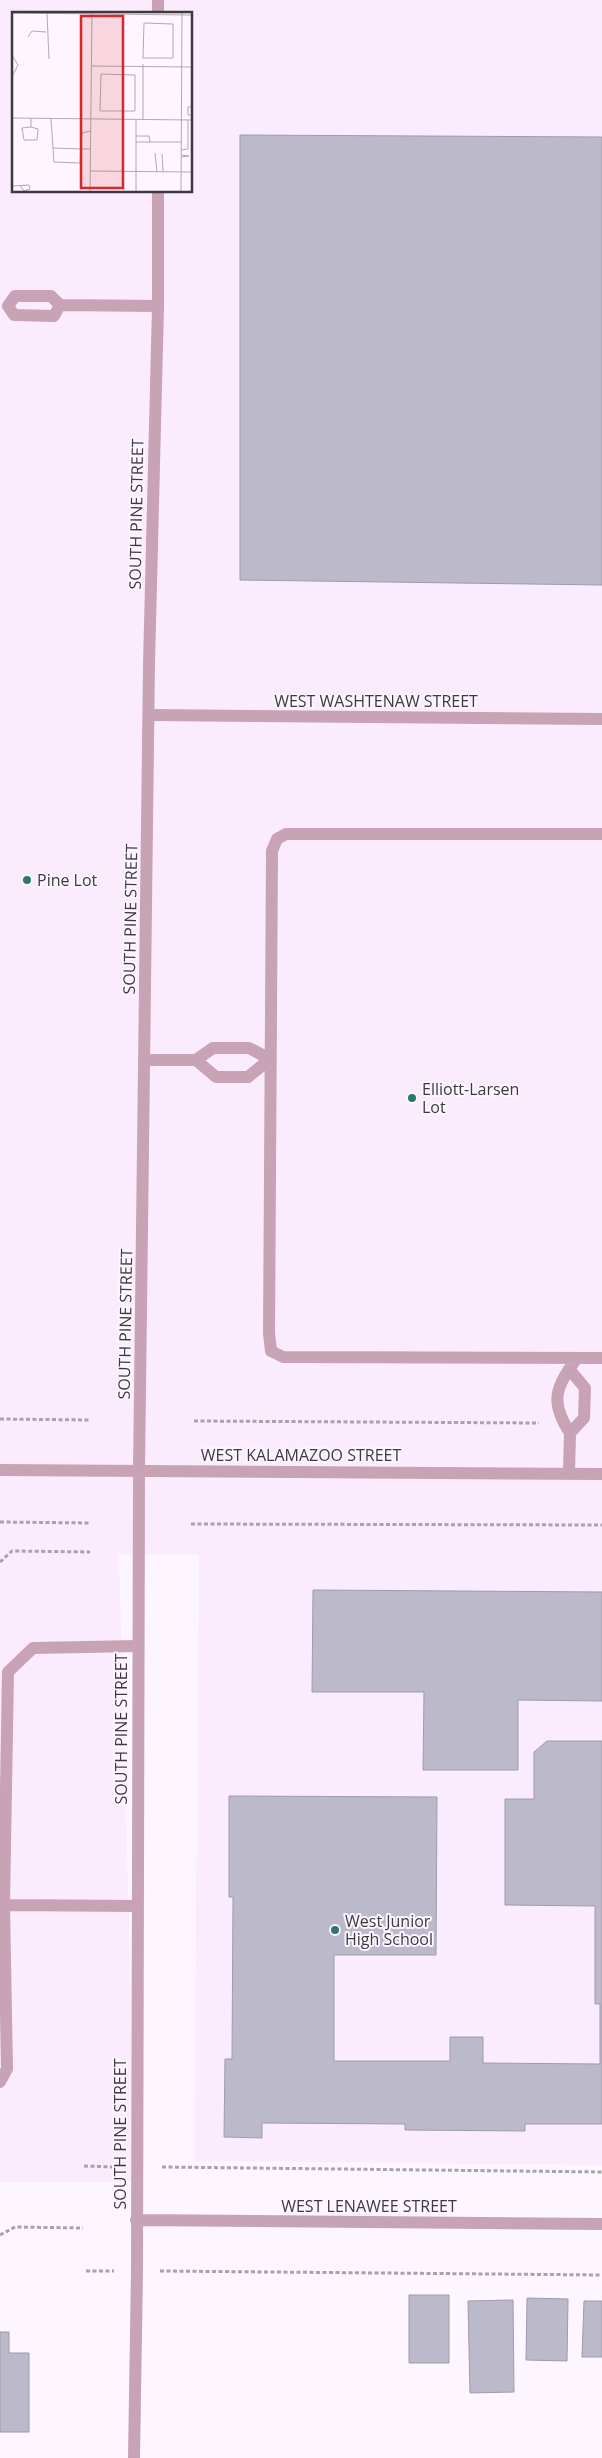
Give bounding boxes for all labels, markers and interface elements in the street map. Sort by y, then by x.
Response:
inset map [12,12,192,192]
street label: SOUTH PINE STREET [124,438,148,590]
street label: WEST WASHTENAW STREET [274,690,478,712]
street label: SOUTH PINE STREET [118,843,142,995]
place label: Pine Lot [37,869,98,891]
marker: Pine Lot [21,874,33,886]
place label: Elliott-Larsen Lot [422,1078,519,1118]
marker: Elliott-Larsen Lot [406,1092,418,1104]
street label: SOUTH PINE STREET [113,1248,137,1400]
street label: WEST KALAMAZOO STREET [201,1444,401,1466]
street label: SOUTH PINE STREET [110,1653,132,1804]
place label: West Junior High School [345,1910,433,1950]
marker: West Junior High School [329,1924,341,1936]
street label: SOUTH PINE STREET [109,2058,131,2209]
street label: WEST LENAWEE STREET [281,2195,457,2217]

